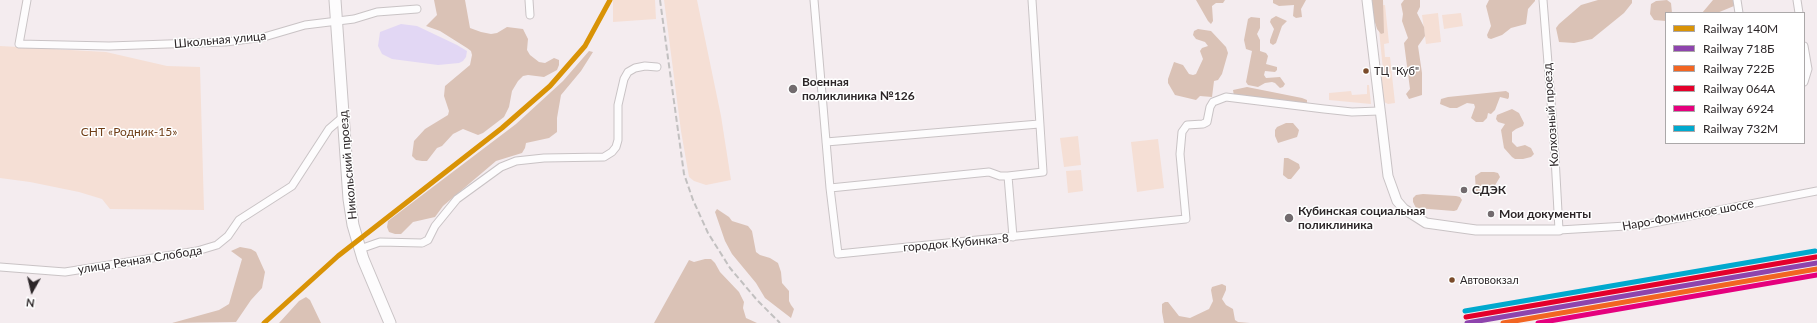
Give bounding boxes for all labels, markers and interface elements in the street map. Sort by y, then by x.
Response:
legend [1665,12,1805,144]
text: Railway 140М [1703,21,1778,36]
street label: Школьная улица [173,29,267,51]
text: Railway 718Б [1703,41,1775,56]
text: Railway 722Б [1703,61,1775,76]
street label: Колхозный проезд [1540,63,1562,167]
place label: ТЦ "Куб" [1374,64,1419,78]
marker: ТЦ "Куб" [1361,66,1371,76]
place label: Военная поликлиника №126 [802,75,915,103]
text: Railway 064А [1703,81,1775,96]
marker: Военная поликлиника №126 [787,83,799,95]
text: Railway 6924 [1703,101,1774,116]
street label: Никольский проезд [336,110,360,220]
text: Railway 732М [1703,121,1778,136]
park label: СНТ «Родник-15» [81,125,177,139]
place label: СДЭК [1472,183,1506,197]
marker: СДЭК [1459,185,1469,195]
street label: Наро-Фоминское шоссе [1621,196,1755,234]
place label: Кубинская социальная поликлиника [1298,204,1425,232]
place label: Мои документы [1499,207,1591,221]
marker: Мои документы [1486,209,1496,219]
marker: Кубинская социальная поликлиника [1283,212,1295,224]
street label: городок Кубинка-8 [903,231,1009,255]
street label: улица Речная Слобода [77,243,203,277]
north arrow [12,271,52,311]
place label: Автовокзал [1460,273,1519,287]
marker: Автовокзал [1447,275,1457,285]
text: N [25,296,35,310]

